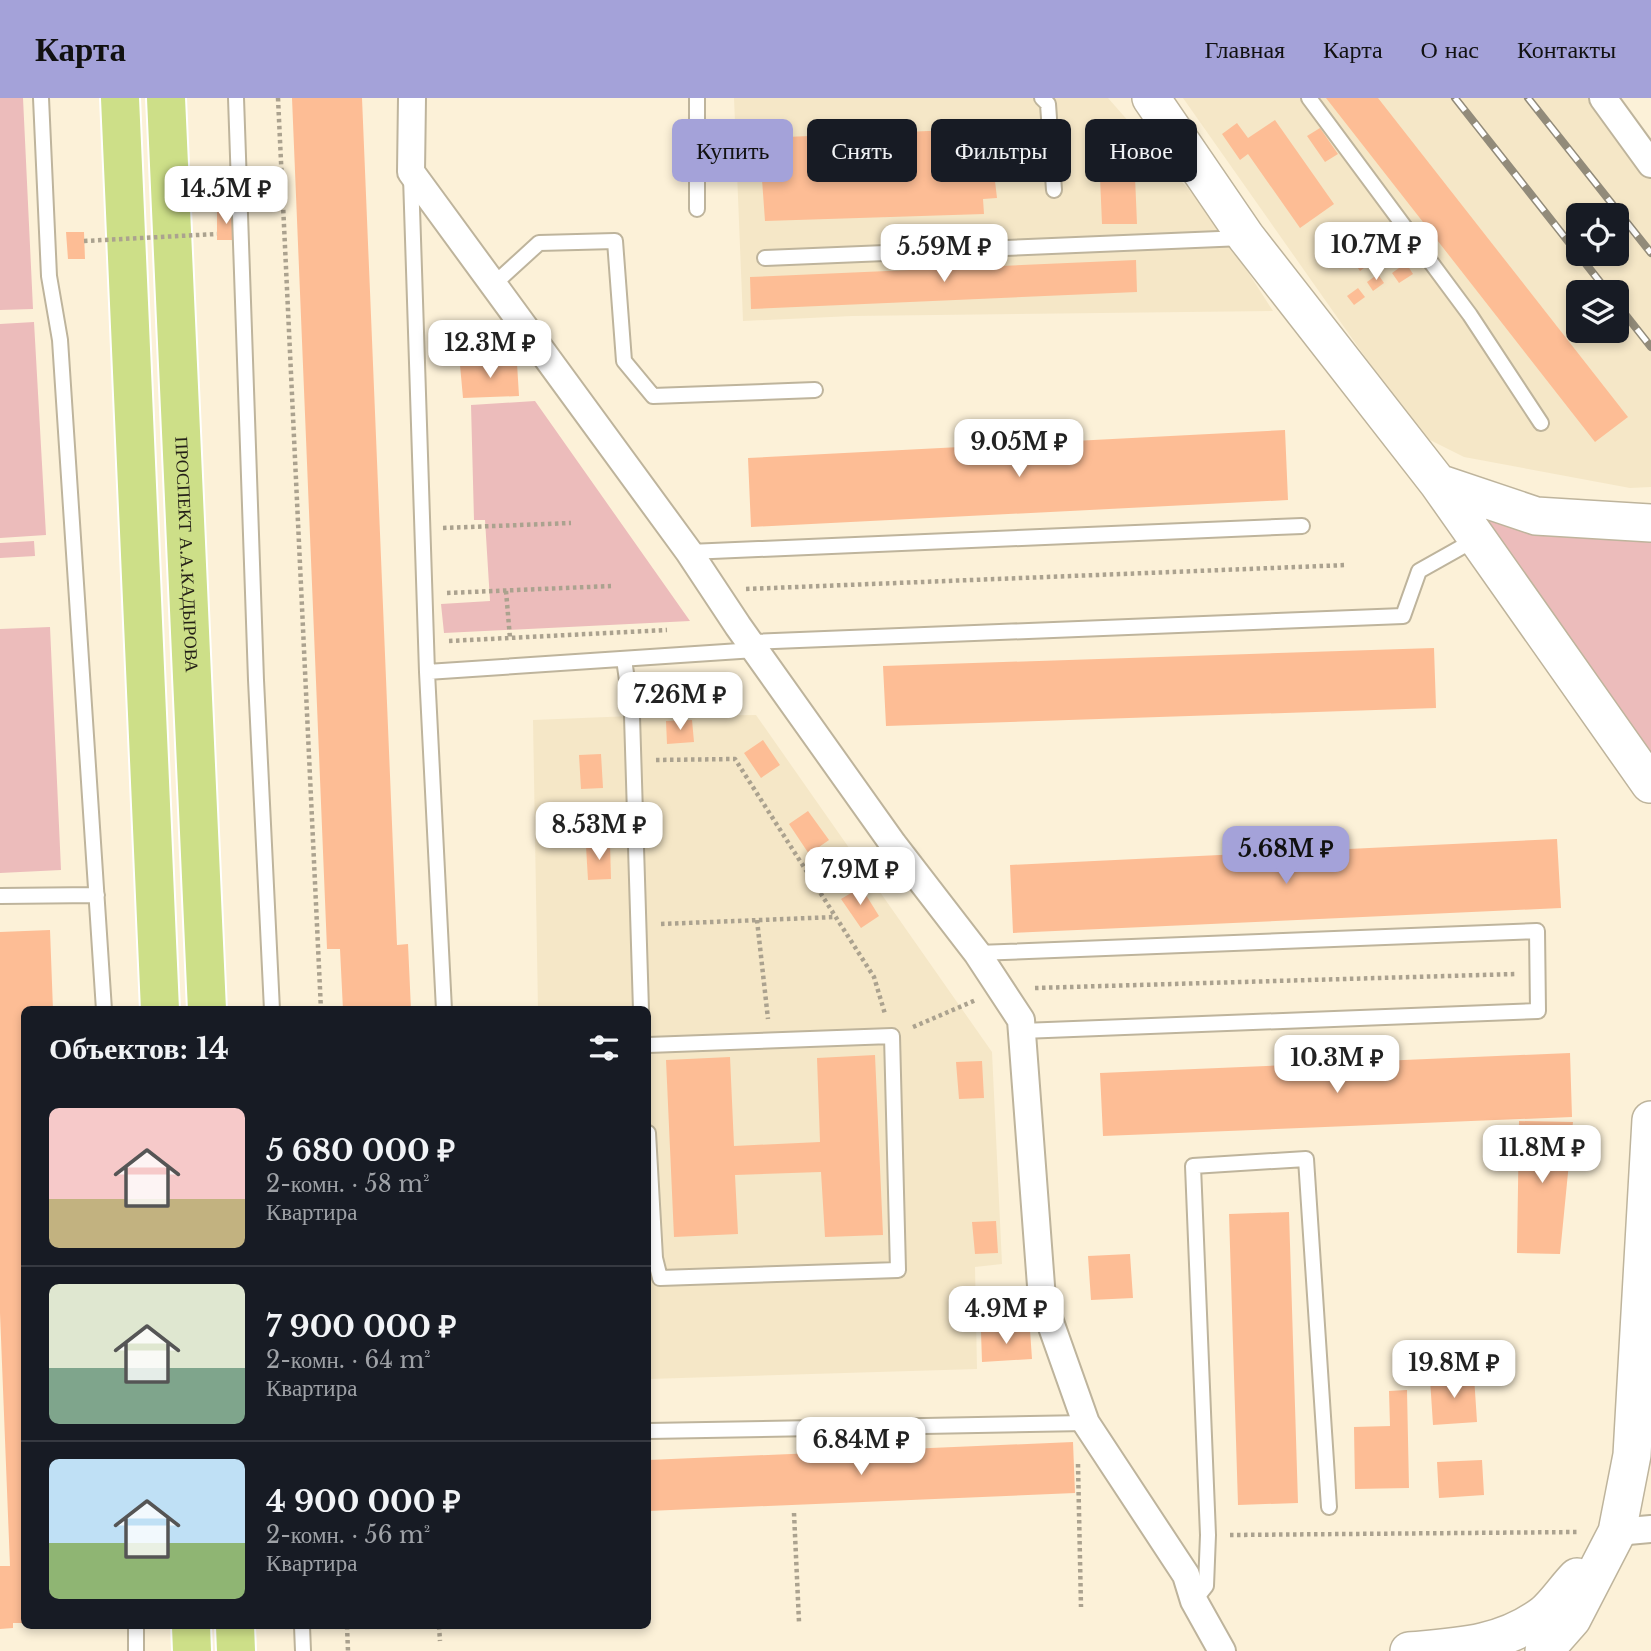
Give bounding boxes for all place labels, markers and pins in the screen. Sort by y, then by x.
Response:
pin: 14.5M ₽ [161,166,291,226]
pin: 10.7M ₽ [1311,222,1441,282]
pin: 5.59M ₽ [879,225,1009,284]
pin: 12.3M ₽ [425,320,555,380]
pin: 9.05M ₽ [954,420,1084,479]
pin: 7.26M ₽ [615,672,745,732]
pin: 8.53M ₽ [534,802,664,862]
pin: 5.68M ₽ [1221,826,1351,886]
pin: 7.9M ₽ [803,848,917,907]
pin: 10.3M ₽ [1272,1035,1402,1095]
pin: 11.8M ₽ [1477,1126,1607,1185]
pin: 4.9M ₽ [949,1286,1063,1346]
pin: 19.8M ₽ [1389,1340,1519,1400]
pin: 6.84M ₽ [796,1418,926,1477]

